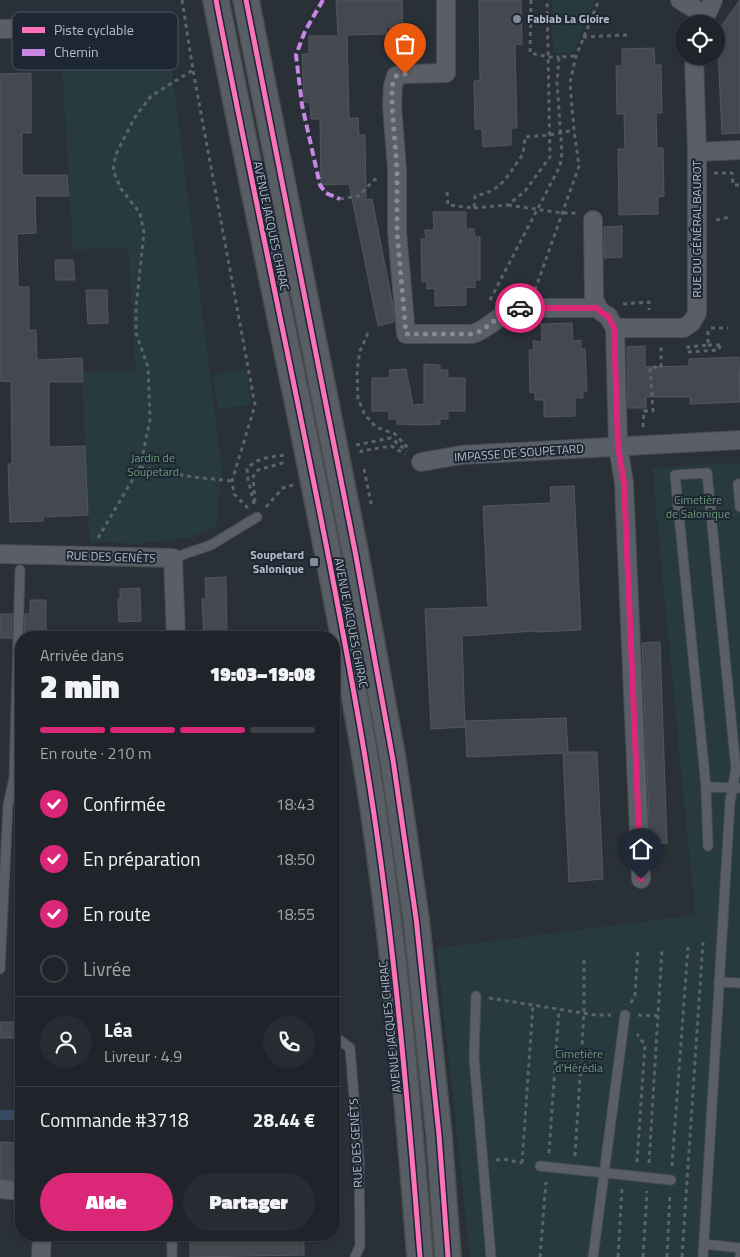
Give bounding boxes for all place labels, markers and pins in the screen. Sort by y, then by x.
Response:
place label: Fablab La Gloire [527,9,609,28]
marker: Fablab La Gloire [511,13,523,25]
pin [384,23,426,74]
place label: Soupetard Salonique [250,545,304,578]
marker: Soupetard Salonique [308,556,320,568]
pin [620,828,662,879]

